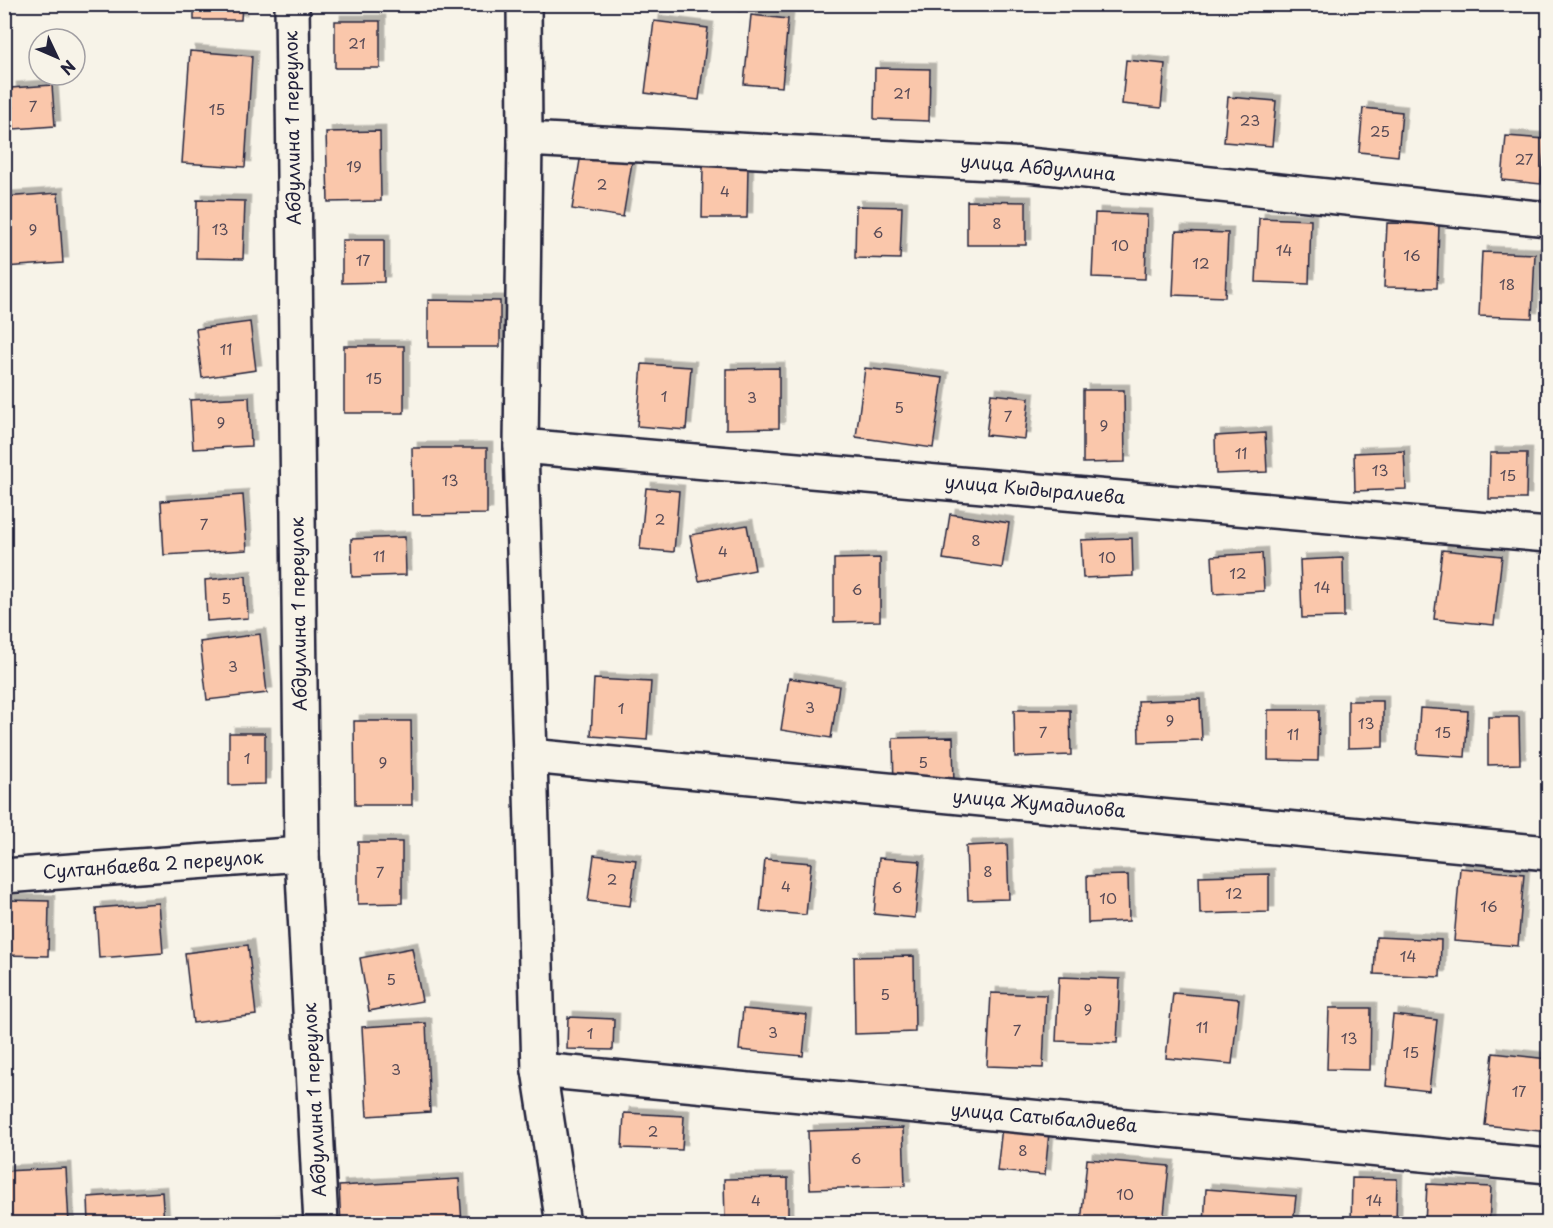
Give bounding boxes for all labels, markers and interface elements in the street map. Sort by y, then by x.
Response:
north arrow [27,27,87,87]
street label: Абдуллина 1 переулок [276,30,307,225]
house number: 21 [348,31,366,54]
text: N [55,55,82,81]
house number: 21 [893,81,911,104]
house number: 7 [29,94,38,117]
house number: 15 [209,97,225,120]
house number: 23 [1240,108,1260,131]
house number: 25 [1370,119,1390,142]
street label: улица Абдуллина [959,146,1117,187]
house number: 27 [1515,147,1534,170]
house number: 19 [346,154,362,177]
house number: 2 [597,172,607,195]
house number: 4 [720,179,730,202]
house number: 8 [992,211,1002,234]
house number: 9 [29,217,37,240]
house number: 13 [212,217,228,240]
house number: 6 [873,220,883,243]
house number: 10 [1111,233,1129,256]
house number: 14 [1276,238,1292,261]
house number: 16 [1403,243,1421,266]
house number: 17 [356,248,370,271]
house number: 12 [1192,251,1210,274]
house number: 18 [1499,272,1515,295]
house number: 11 [220,337,232,360]
house number: 15 [366,366,382,389]
house number: 1 [661,384,667,407]
house number: 3 [747,385,757,408]
house number: 5 [894,395,904,418]
house number: 7 [1004,404,1013,427]
house number: 9 [217,410,225,433]
house number: 9 [1100,413,1108,436]
house number: 11 [1235,441,1247,464]
house number: 13 [1372,458,1388,481]
house number: 15 [1500,463,1516,486]
street label: улица Кыдыралиева [944,467,1127,510]
house number: 13 [442,468,458,491]
house number: 2 [655,507,665,530]
house number: 7 [200,512,209,535]
street label: Абдуллина 1 переулок [282,516,313,711]
house number: 8 [971,528,981,551]
house number: 4 [718,539,728,562]
house number: 11 [373,544,385,567]
house number: 10 [1098,545,1116,568]
house number: 12 [1229,561,1247,584]
house number: 14 [1314,575,1330,598]
house number: 6 [852,577,862,600]
house number: 5 [221,586,231,609]
house number: 3 [228,654,238,677]
house number: 3 [805,695,815,718]
house number: 1 [618,696,624,719]
house number: 9 [1166,708,1174,731]
house number: 13 [1358,711,1374,734]
house number: 7 [1039,720,1048,743]
house number: 15 [1435,720,1451,743]
house number: 11 [1287,722,1299,745]
house number: 1 [244,746,250,769]
house number: 9 [379,750,387,773]
house number: 5 [918,750,928,773]
street label: улица Жумадилова [951,781,1128,824]
street label: Султанбаева 2 переулок [42,842,264,885]
house number: 8 [983,859,993,882]
house number: 7 [376,860,385,883]
house number: 2 [607,867,617,890]
house number: 4 [781,874,791,897]
house number: 6 [892,875,902,898]
house number: 12 [1225,881,1243,904]
house number: 10 [1099,886,1117,909]
house number: 16 [1480,894,1498,917]
house number: 14 [1400,944,1416,967]
house number: 5 [386,967,396,990]
house number: 5 [880,982,890,1005]
house number: 9 [1084,997,1092,1020]
street label: Абдуллина 1 переулок [295,1002,332,1198]
house number: 11 [1196,1015,1208,1038]
house number: 7 [1013,1018,1022,1041]
house number: 3 [768,1020,778,1043]
house number: 1 [587,1021,593,1044]
house number: 13 [1341,1026,1357,1049]
house number: 15 [1403,1040,1419,1063]
house number: 3 [391,1057,401,1080]
house number: 17 [1512,1079,1526,1102]
street label: улица Сатыбалдиева [950,1095,1139,1138]
house number: 2 [648,1119,658,1142]
house number: 8 [1018,1138,1028,1161]
house number: 6 [851,1146,861,1169]
house number: 10 [1116,1182,1134,1205]
house number: 4 [751,1188,761,1211]
house number: 14 [1366,1188,1382,1211]

